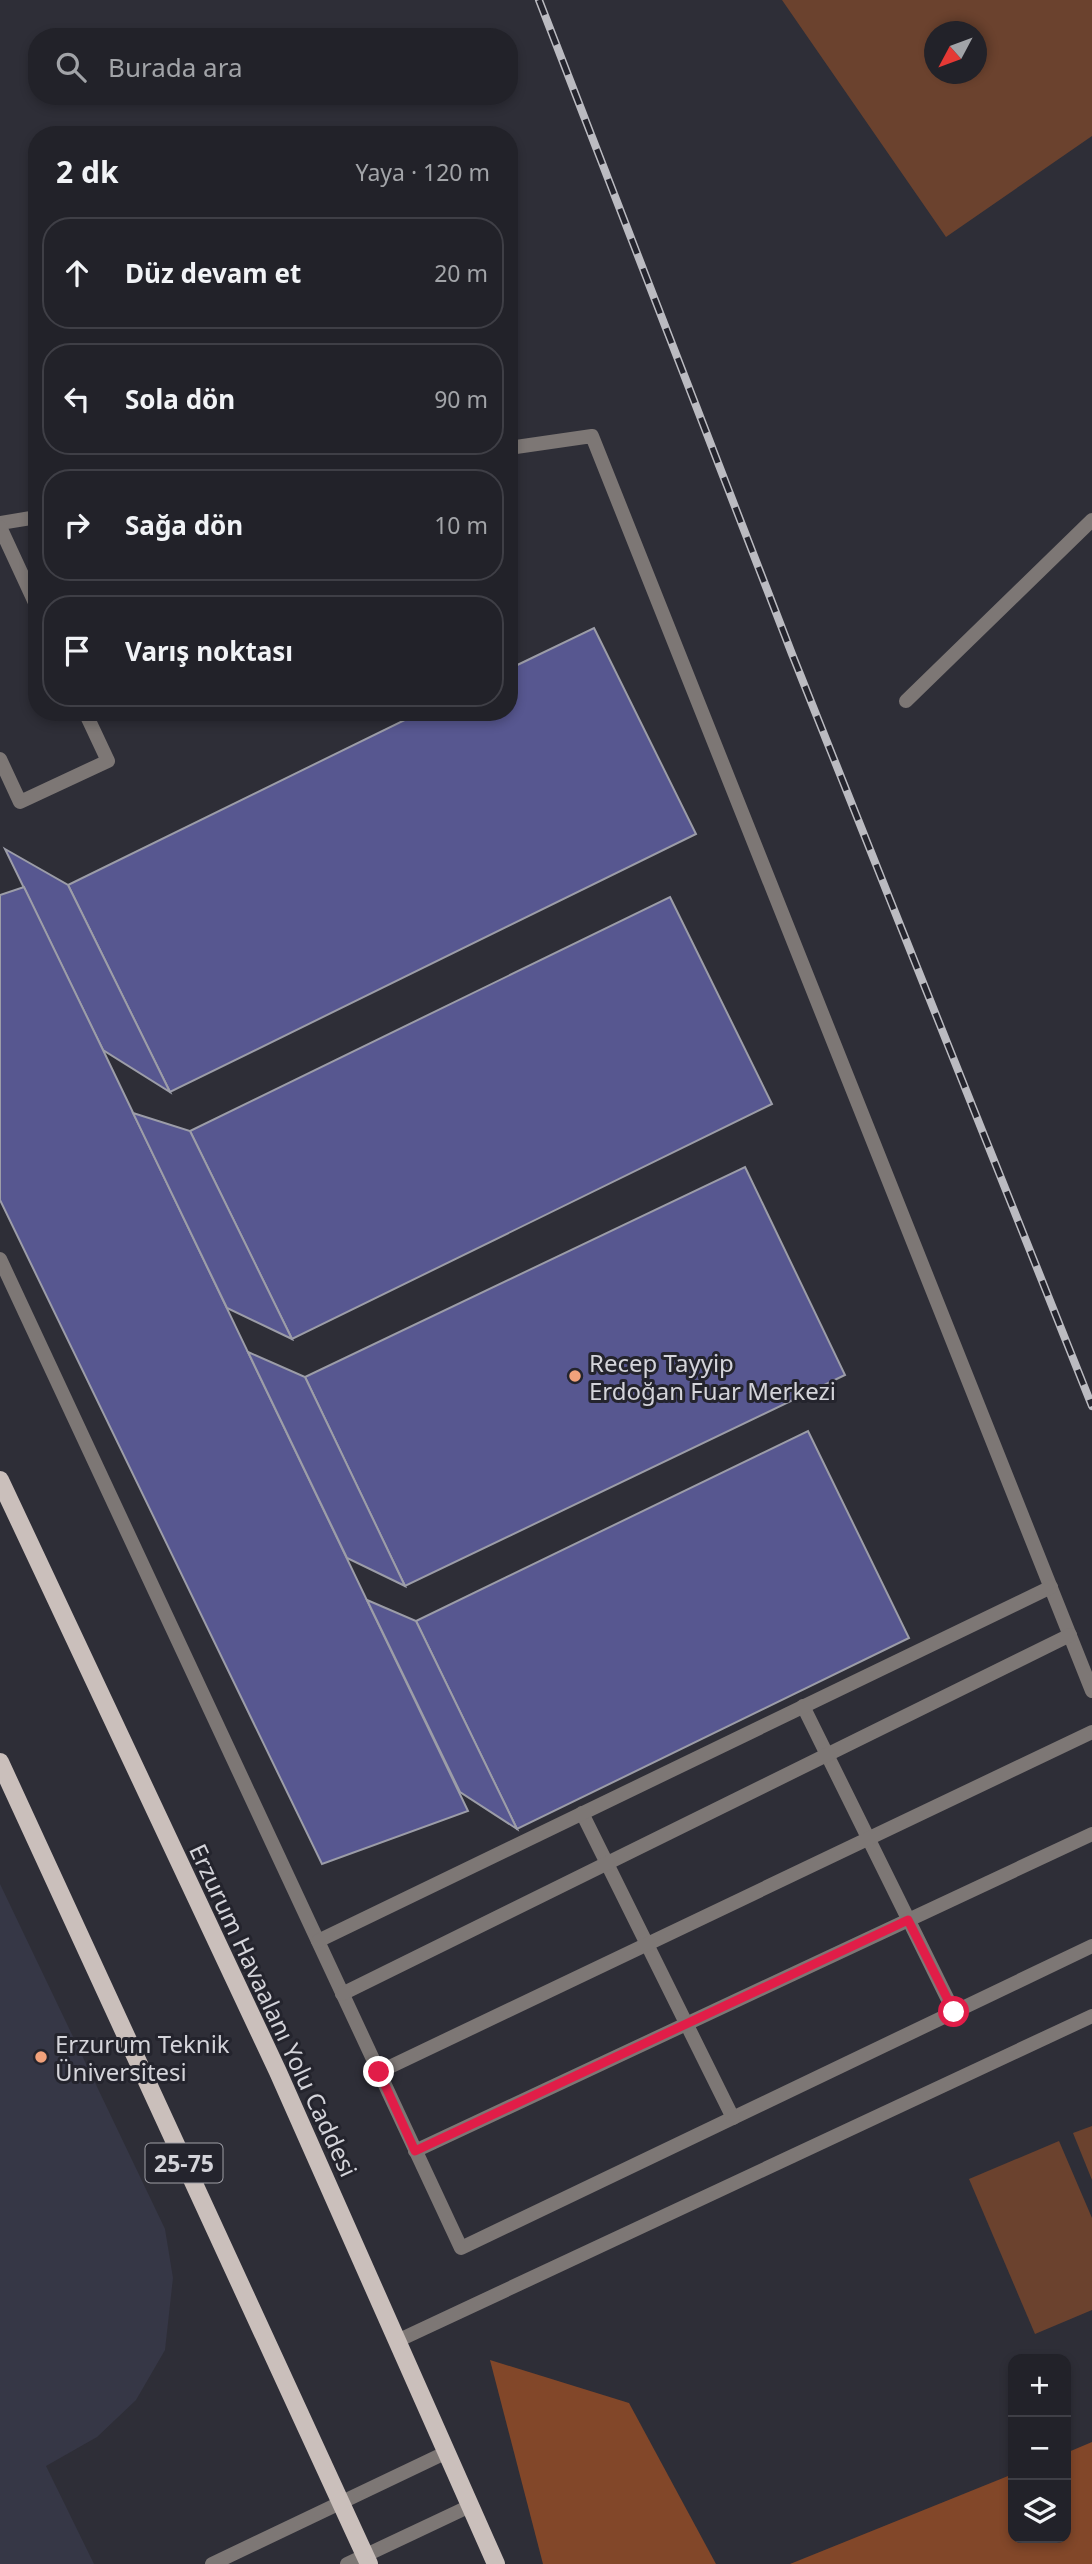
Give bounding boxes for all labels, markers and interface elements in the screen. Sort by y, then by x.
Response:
north arrow [924,21,987,84]
search box [28,28,518,105]
icon: search [52,48,90,86]
text: Burada ara [108,49,243,85]
text: 2 dk [56,151,119,192]
text: Yaya · 120 m [356,156,490,188]
icon: ahead [58,254,96,292]
text: Düz devam et [125,255,301,291]
text: 20 m [434,257,488,289]
icon: left [58,380,96,418]
text: Sola dön [125,381,235,417]
text: 90 m [434,383,488,415]
icon: right [58,506,96,544]
text: Sağa dön [125,507,243,543]
text: 10 m [434,509,488,541]
icon: arrive [58,632,96,670]
text: Varış noktası [125,633,293,669]
place label: Recep Tayyip Erdoğan Fuar Merkezi [589,1346,836,1407]
marker: Recep Tayyip Erdoğan Fuar Merkezi [567,1368,583,1384]
street label: Erzurum Havaalanı Yolu Caddesi [182,1838,366,2182]
route start [938,1996,969,2027]
place label: Erzurum Teknik Üniversitesi [55,2027,230,2088]
marker: Erzurum Teknik Üniversitesi [33,2049,49,2065]
route end [363,2056,394,2087]
road number: 25-75 [146,2144,222,2182]
map controls [1008,2354,1071,2543]
button: + [1008,2354,1071,2417]
button: − [1008,2417,1071,2480]
button: layers [1008,2480,1071,2543]

